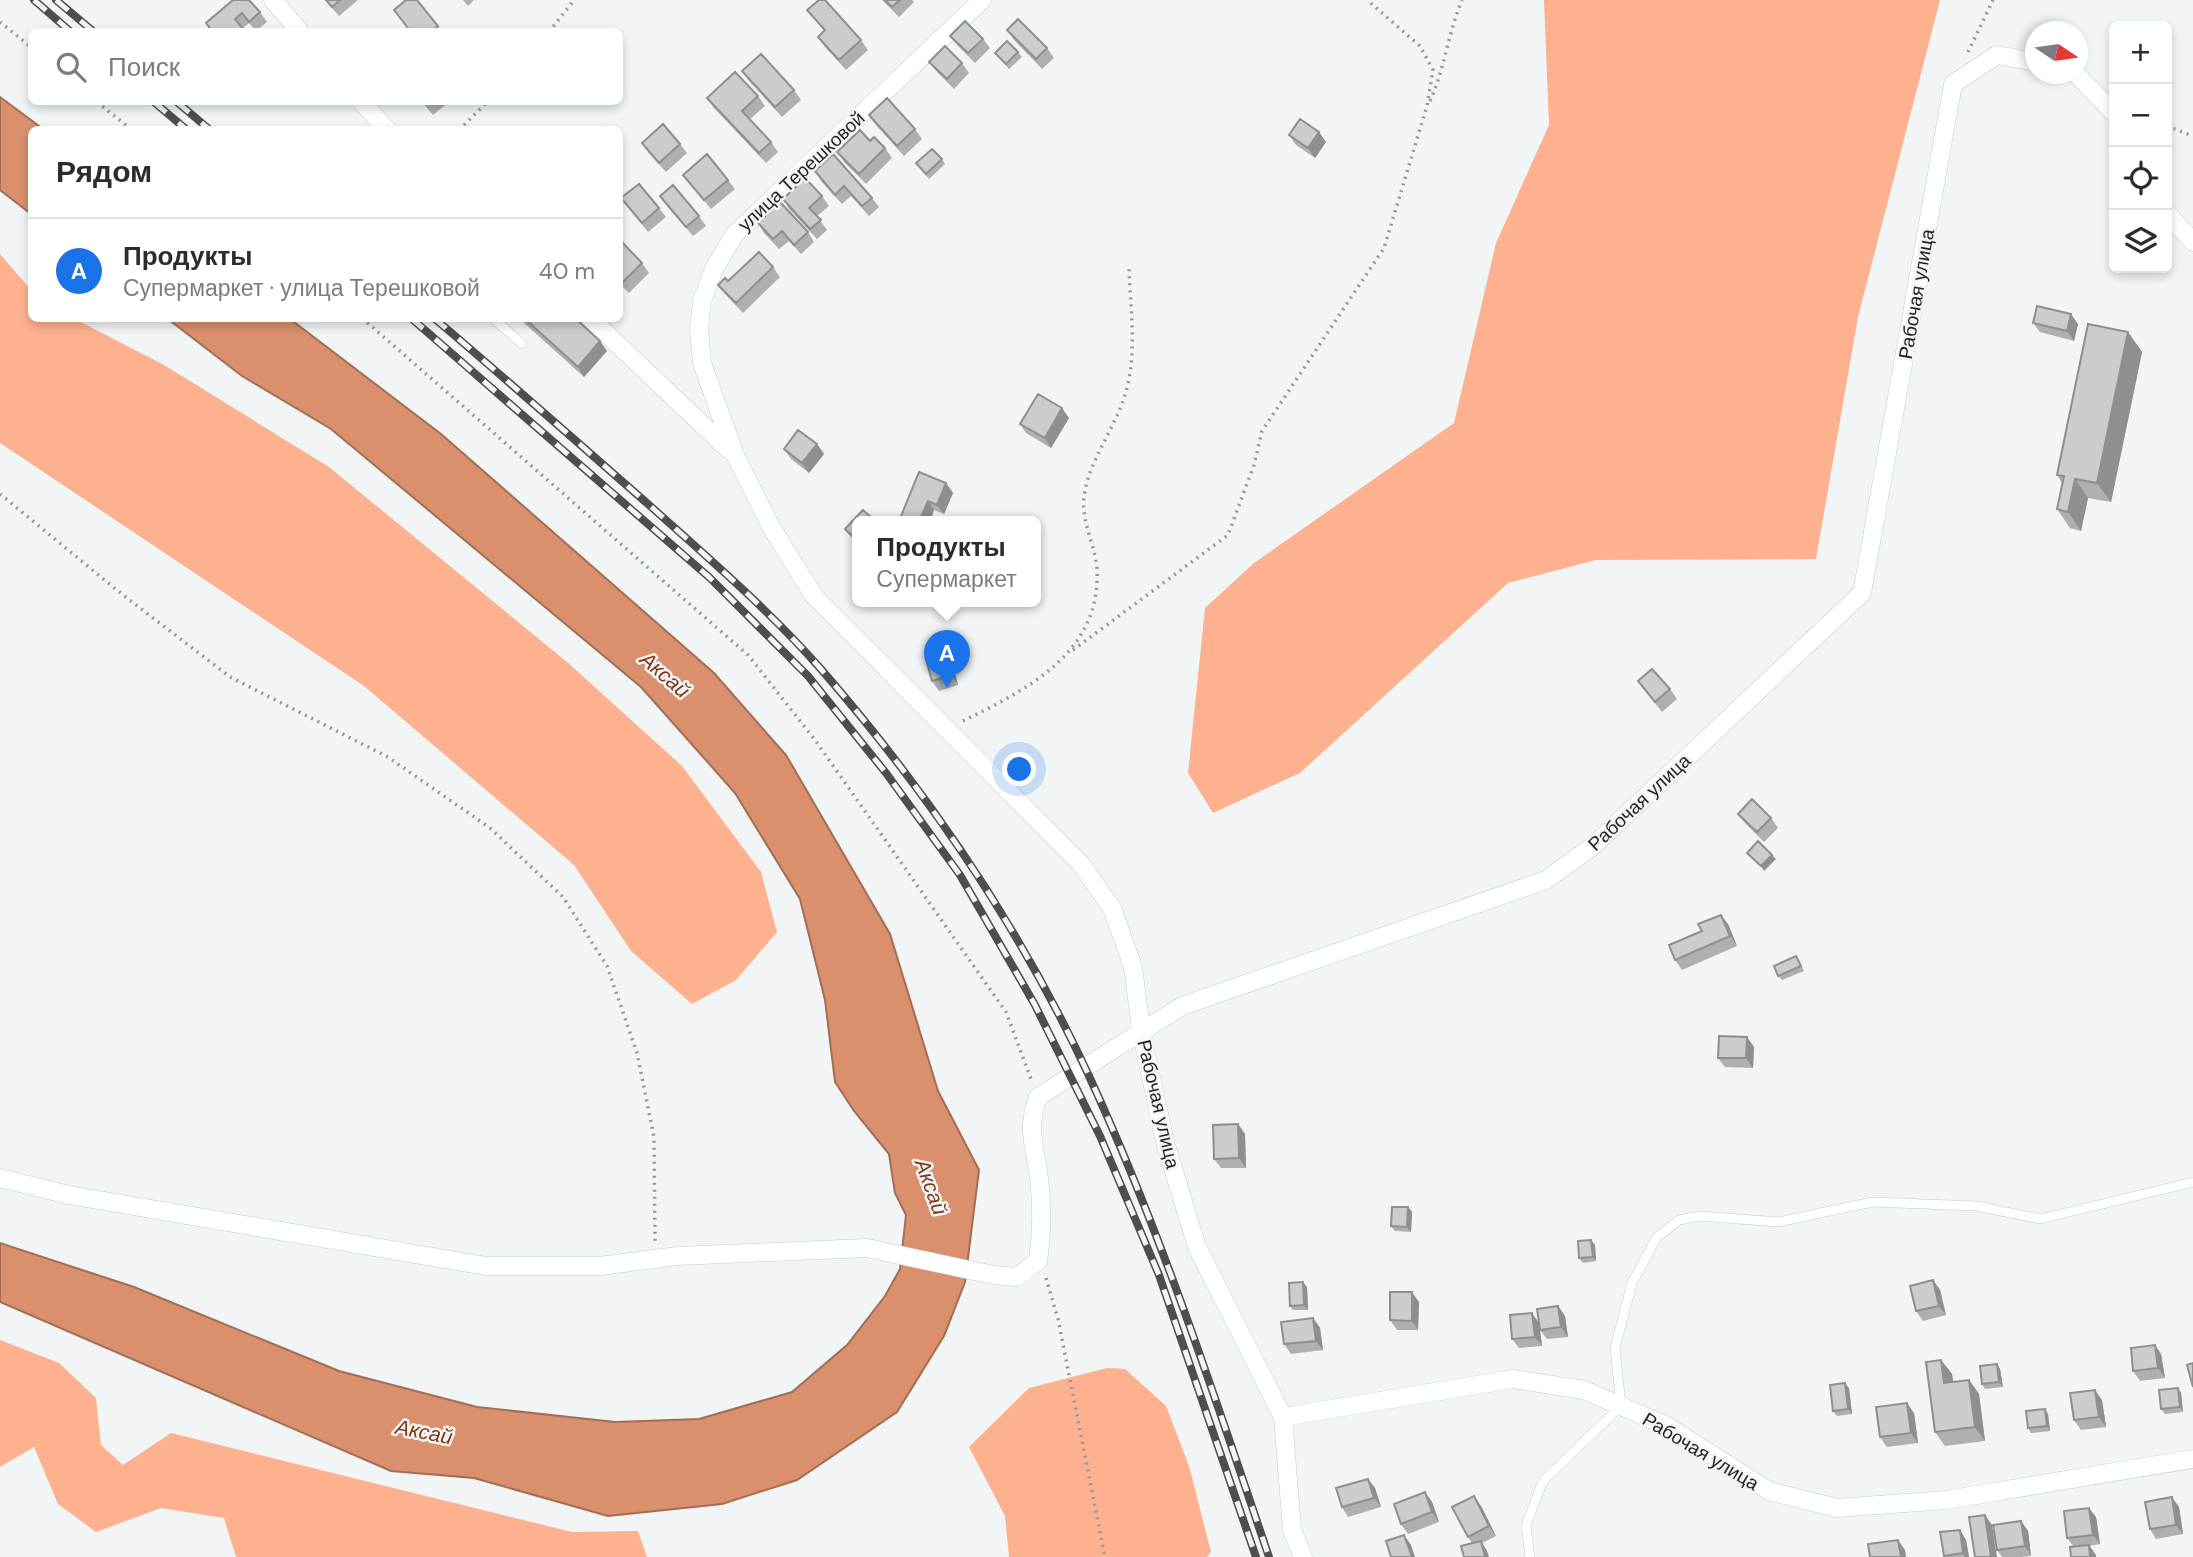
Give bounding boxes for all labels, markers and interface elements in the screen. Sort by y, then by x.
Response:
north arrow [2025,21,2088,84]
map controls [2109,21,2172,273]
button: + [2109,21,2172,84]
search box [28,28,623,105]
icon: search [52,48,90,86]
text: Поиск [108,50,180,84]
button: − [2109,84,2172,147]
street label: улица Терешковой [733,106,870,237]
button: locate [2109,147,2172,210]
text: Рядом [56,152,152,191]
button: layers [2109,210,2172,273]
street label: Рабочая улица [1893,227,1940,361]
text: Продукты [123,239,252,273]
text: A [71,256,87,286]
text: 40 m [539,256,595,286]
text: Супермаркет · улица Терешковой [123,273,480,303]
popup [852,516,1041,607]
text: Продукты [876,530,1006,564]
text: Супермаркет [876,564,1017,594]
pin: A [924,630,970,688]
water label: Аксай [633,644,696,705]
street label: Рабочая улица [1583,748,1696,856]
your location [1002,752,1036,786]
street label: Рабочая улица [1132,1037,1186,1171]
water label: Аксай [907,1153,954,1219]
street label: Рабочая улица [1638,1407,1764,1496]
water label: Аксай [391,1412,455,1451]

